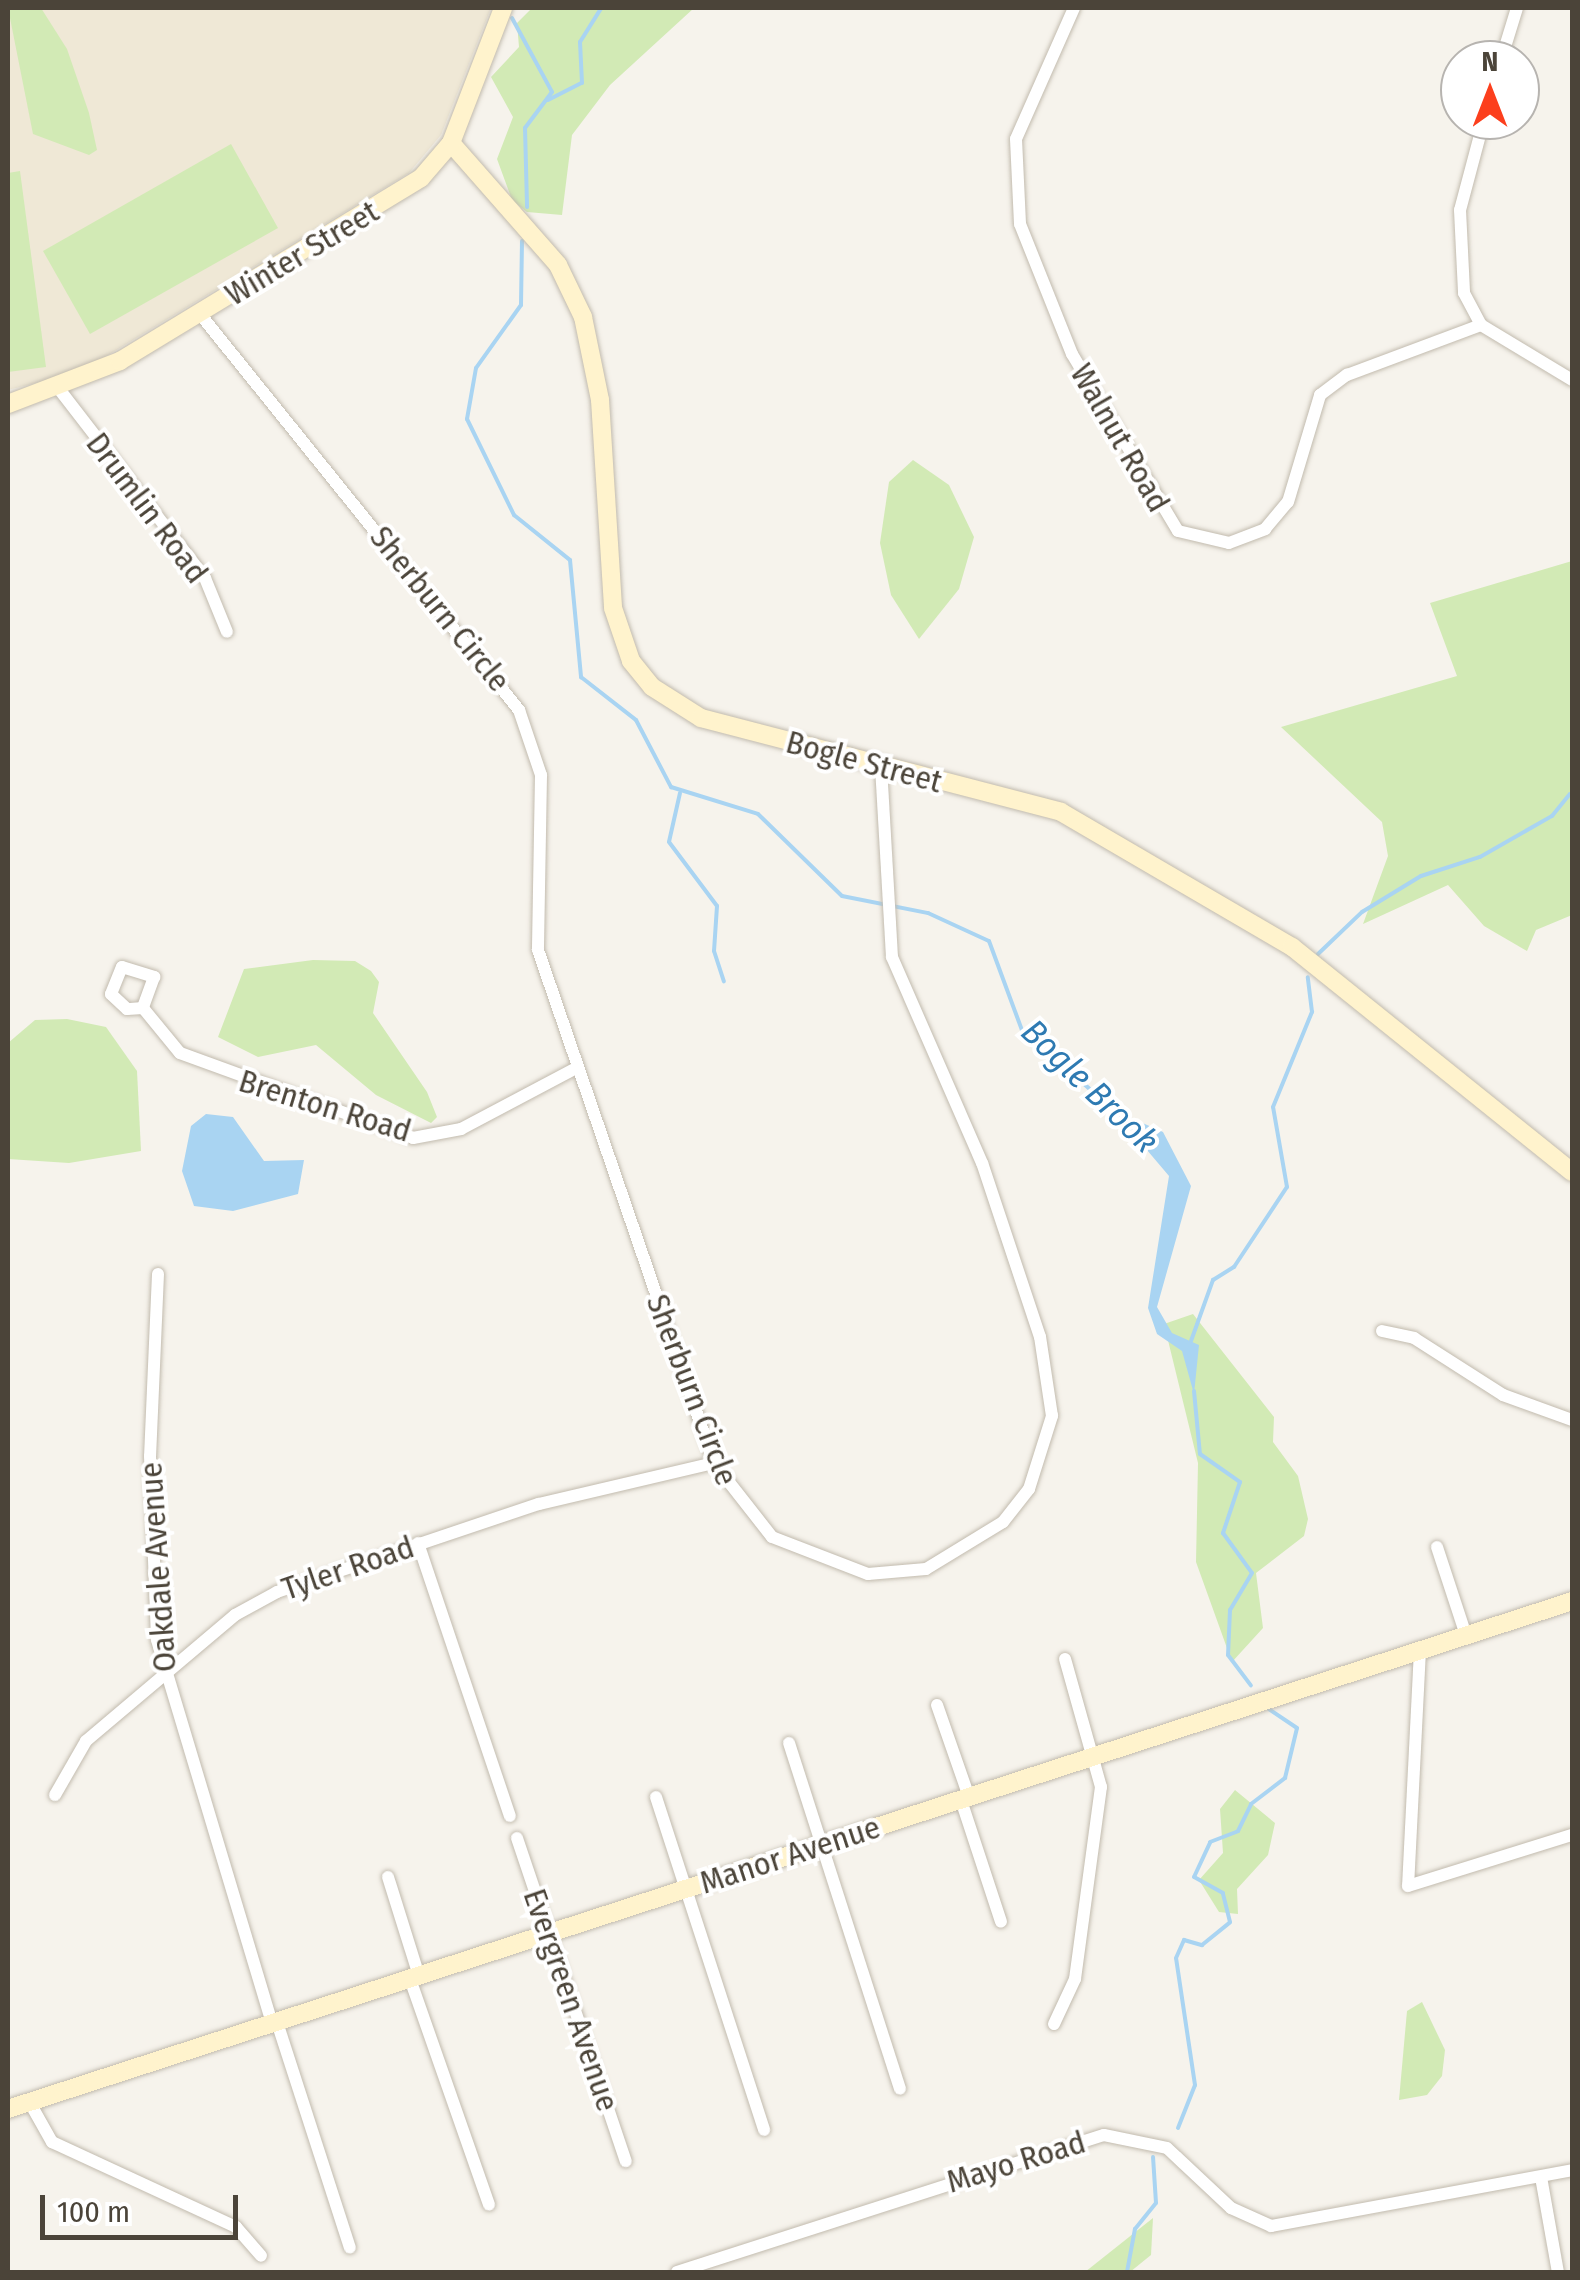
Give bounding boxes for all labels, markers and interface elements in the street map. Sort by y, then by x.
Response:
north arrow [1440,40,1540,140]
text: N [1482,45,1498,78]
street label: Winter Street [218,192,386,314]
street label: Walnut Road [1062,357,1178,519]
street label: Drumlin Road [78,425,216,591]
street label: Sherburn Circle [362,519,518,699]
street label: Bogle Street [782,723,946,801]
water label: Bogle Brook [1013,1011,1167,1161]
street label: Brenton Road [234,1062,416,1150]
street label: Sherburn Circle [638,1289,746,1491]
street label: Oakdale Avenue [132,1461,184,1673]
street label: Tyler Road [277,1528,419,1608]
street label: Manor Avenue [695,1808,885,1902]
street label: Evergreen Avenue [515,1884,627,2116]
street label: Mayo Road [942,2123,1090,2201]
scale bar [45,2175,242,2237]
text: 100 m [57,2194,130,2230]

